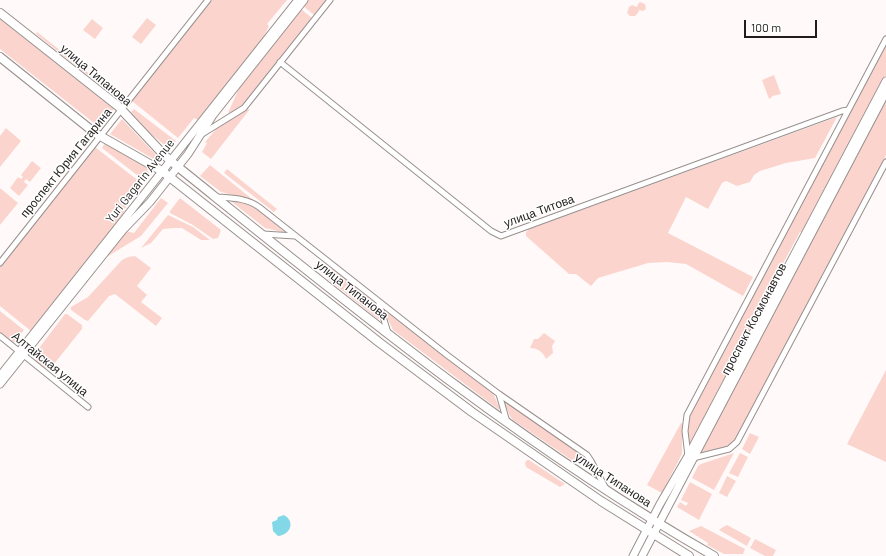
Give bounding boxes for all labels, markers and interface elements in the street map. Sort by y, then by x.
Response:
scale bar [746,12,819,38]
text: 100 m [751,20,781,34]
street label: улица Типанова [58,41,134,109]
street label: проспект Юрия Гагарина [17,105,115,221]
street label: Yuri Gagarin Avenue [103,136,177,226]
street label: улица Титова [502,192,576,230]
street label: улица Типанова [313,257,391,323]
street label: проспект Космонавтов [718,261,790,377]
street label: Алтайская улица [9,329,91,399]
street label: улица Типанова [572,450,654,510]

